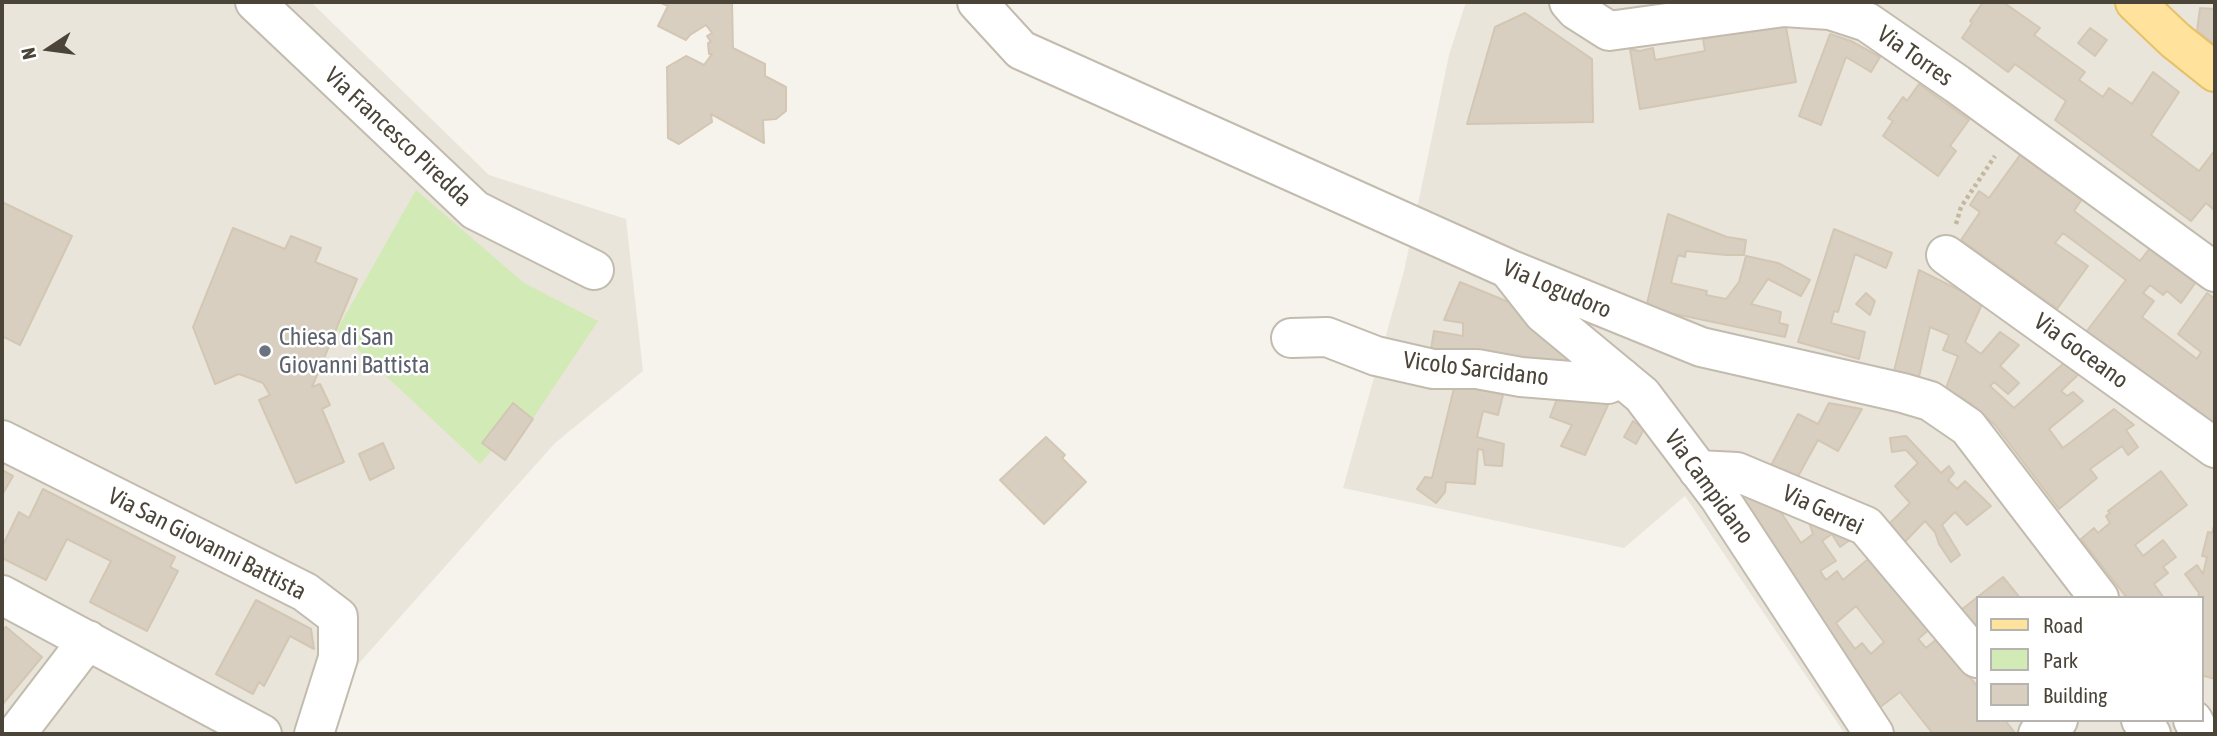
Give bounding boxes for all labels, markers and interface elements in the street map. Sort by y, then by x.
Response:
north arrow [14,14,84,84]
street label: Via Torres [1872,20,1958,92]
text: N [17,46,41,62]
street label: Via Francesco Piredda [318,61,478,213]
street label: Via Logudoro [1498,253,1616,325]
street label: Via Goceano [2028,307,2134,395]
place label: Chiesa di San Giovanni Battista [279,323,430,379]
marker: Chiesa di San Giovanni Battista [257,343,273,359]
street label: Vicolo Sarcidano [1402,346,1550,392]
street label: Via Campidano [1658,425,1760,549]
street label: Via Gerrei [1778,479,1868,541]
street label: Via San Giovanni Battista [103,482,311,606]
legend [1976,596,2203,722]
text: Road [2043,613,2083,637]
text: Park [2043,648,2078,672]
text: Building [2043,683,2107,707]

